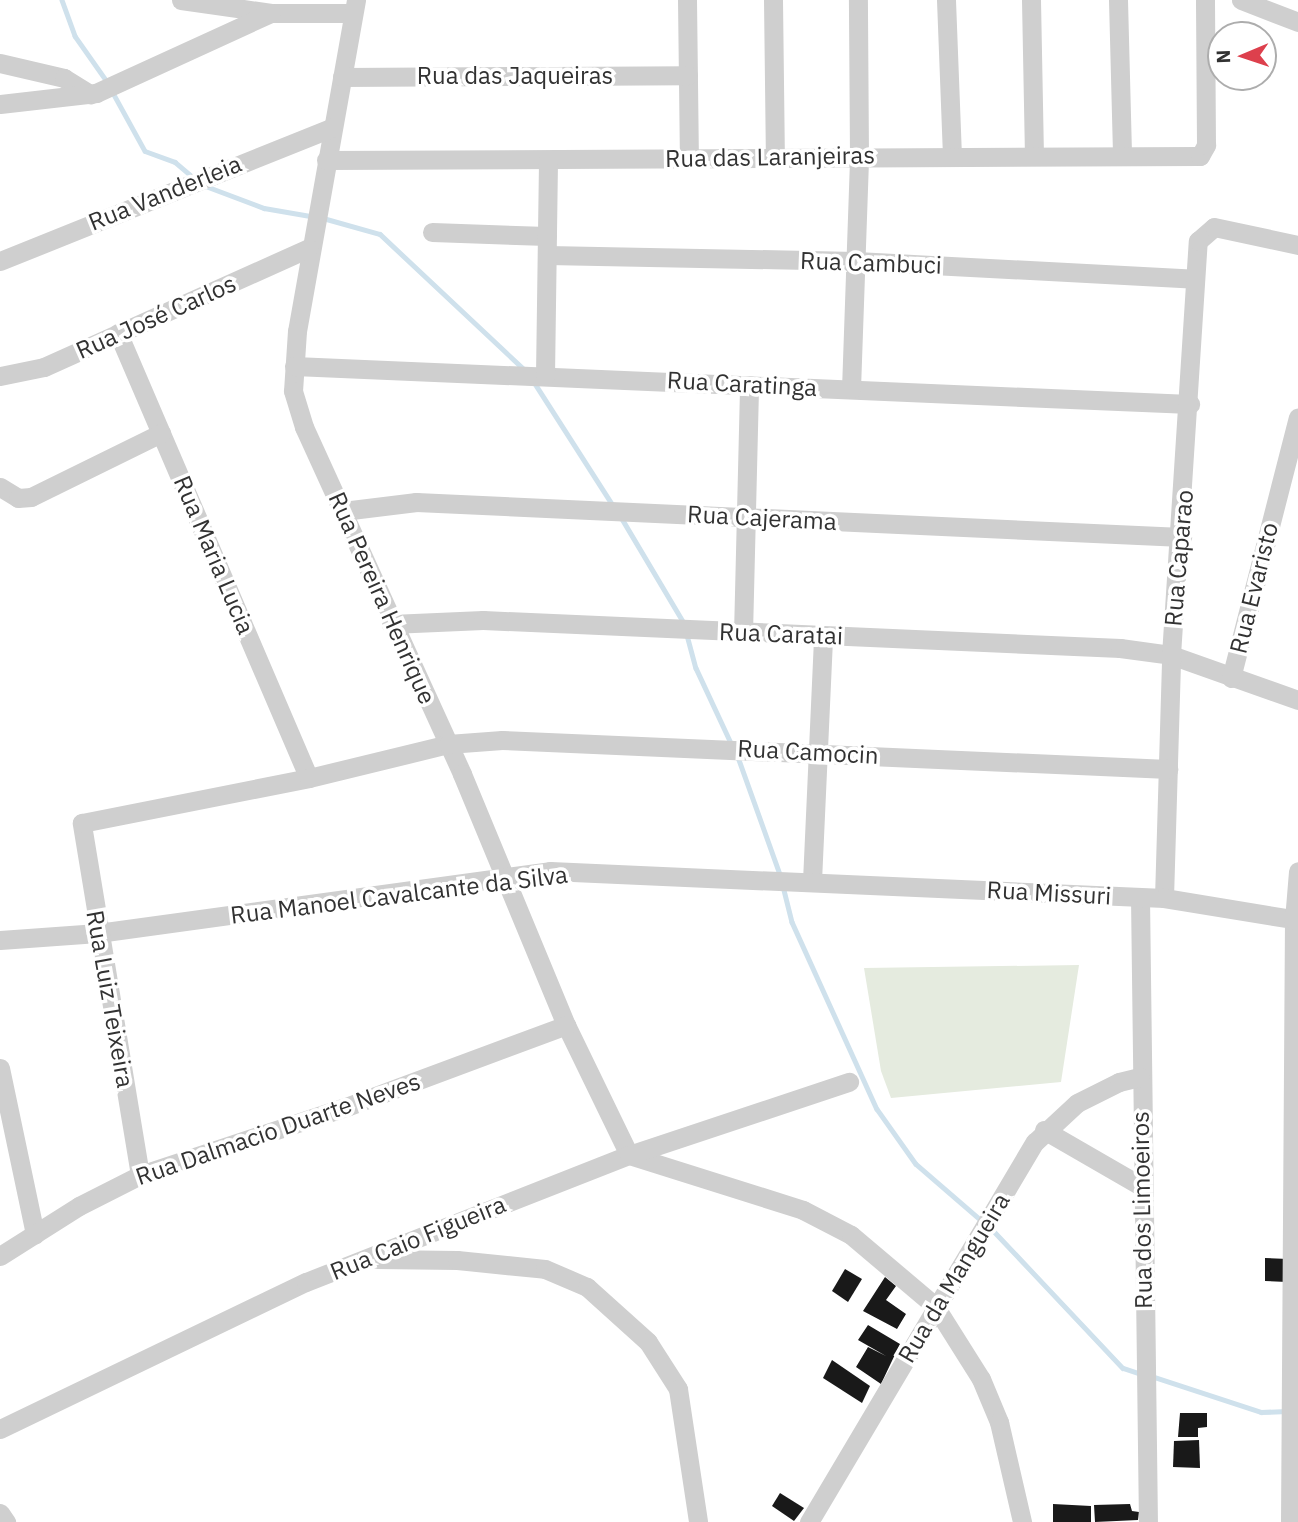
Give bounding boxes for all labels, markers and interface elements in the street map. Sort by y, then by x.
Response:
north arrow [1207,21,1277,91]
text: N [1211,49,1235,64]
street label: Rua das Jaqueiras [417,62,613,90]
street label: Rua das Laranjeiras [665,141,875,173]
street label: Rua Vanderleia [84,149,246,237]
street label: Rua Cambuci [800,246,942,280]
street label: Rua José Carlos [72,269,240,365]
street label: Rua Caratinga [666,366,818,402]
street label: Rua Maria Lucia [168,471,260,639]
street label: Rua Pereira Henrique [322,488,442,708]
street label: Rua Caparao [1159,489,1199,627]
street label: Rua Cajerama [687,500,837,536]
street label: Rua Evaristo [1224,520,1284,656]
street label: Rua Caratai [719,617,843,651]
street label: Rua Camocin [737,734,879,770]
street label: Rua Manoel Cavalcante da Silva [229,860,569,930]
street label: Rua Missuri [986,875,1112,911]
street label: Rua Luiz Teixeira [80,908,140,1090]
street label: Rua Dalmacio Duarte Neves [132,1067,424,1191]
street label: Rua dos Limoeiros [1126,1111,1158,1309]
street label: Rua da Mangueira [892,1188,1016,1368]
street label: Rua Caio Figueira [326,1190,510,1286]

